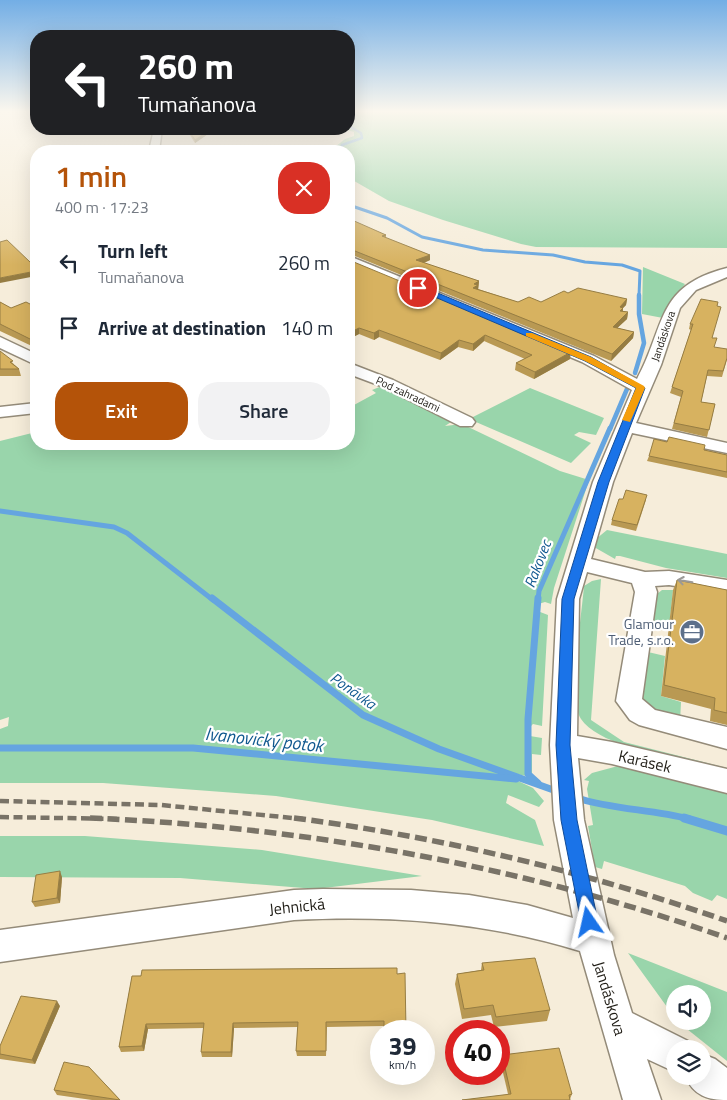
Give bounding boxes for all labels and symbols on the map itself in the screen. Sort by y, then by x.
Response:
pin [397,267,439,309]
street label: Jandáskova [647,308,679,363]
street label: Pod zahradami [373,372,443,416]
water label: Rakovec [518,535,558,591]
one-way arrow [677,575,693,585]
place label: Glamour Trade, s.r.o. [608,613,674,650]
office icon: Glamour Trade, s.r.o. [679,619,705,645]
water label: Ponávka [326,666,382,716]
water label: Ivanovický potok [204,720,326,759]
street label: Karásek [616,743,674,779]
street label: Jehnická [268,891,326,921]
position arrow [562,895,614,947]
street label: Jandáskova [587,958,633,1038]
speed limit sign: 40 [445,1020,510,1085]

